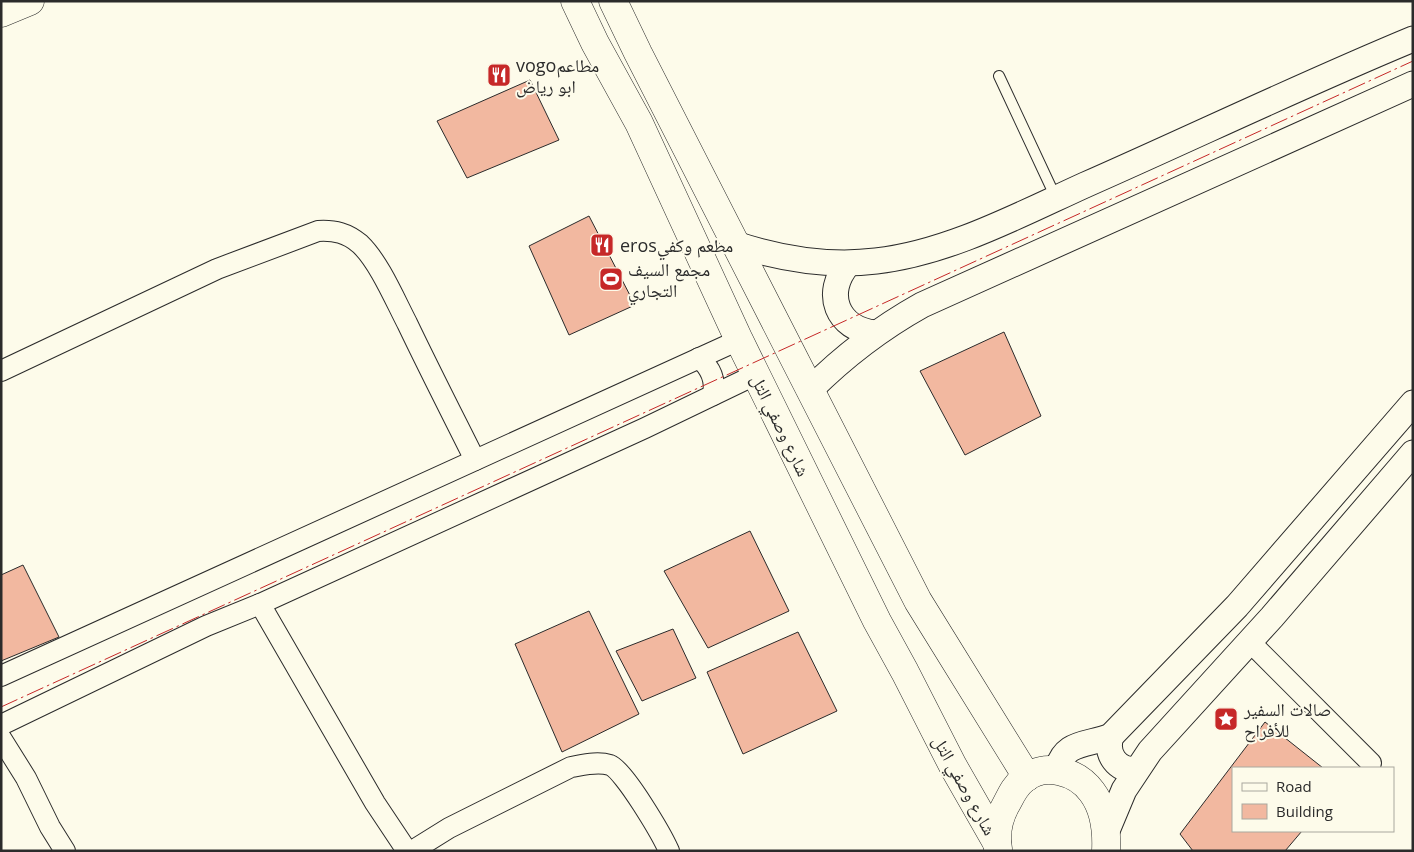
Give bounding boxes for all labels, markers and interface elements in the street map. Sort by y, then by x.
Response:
place label: vogoمطاعم ابو رياض [516,53,599,98]
restaurant icon: vogoمطاعم ابو رياض [486,62,512,88]
restaurant icon: erosمطعم وكفي [589,232,615,258]
place label: erosمطعم وكفي [620,233,733,261]
place label: مجمع السيف التجاري [628,257,710,306]
sports icon: مجمع السيف التجاري [598,266,624,292]
street label: شارع وصفي التل [743,370,816,482]
place label: صالات السفير للأفراح [1243,697,1331,743]
place icon: صالات السفير للأفراح [1213,706,1239,732]
street label: شارع وصفي التل [925,731,1002,841]
legend [1232,767,1394,832]
text: Road [1276,776,1312,796]
text: Building [1276,801,1333,821]

